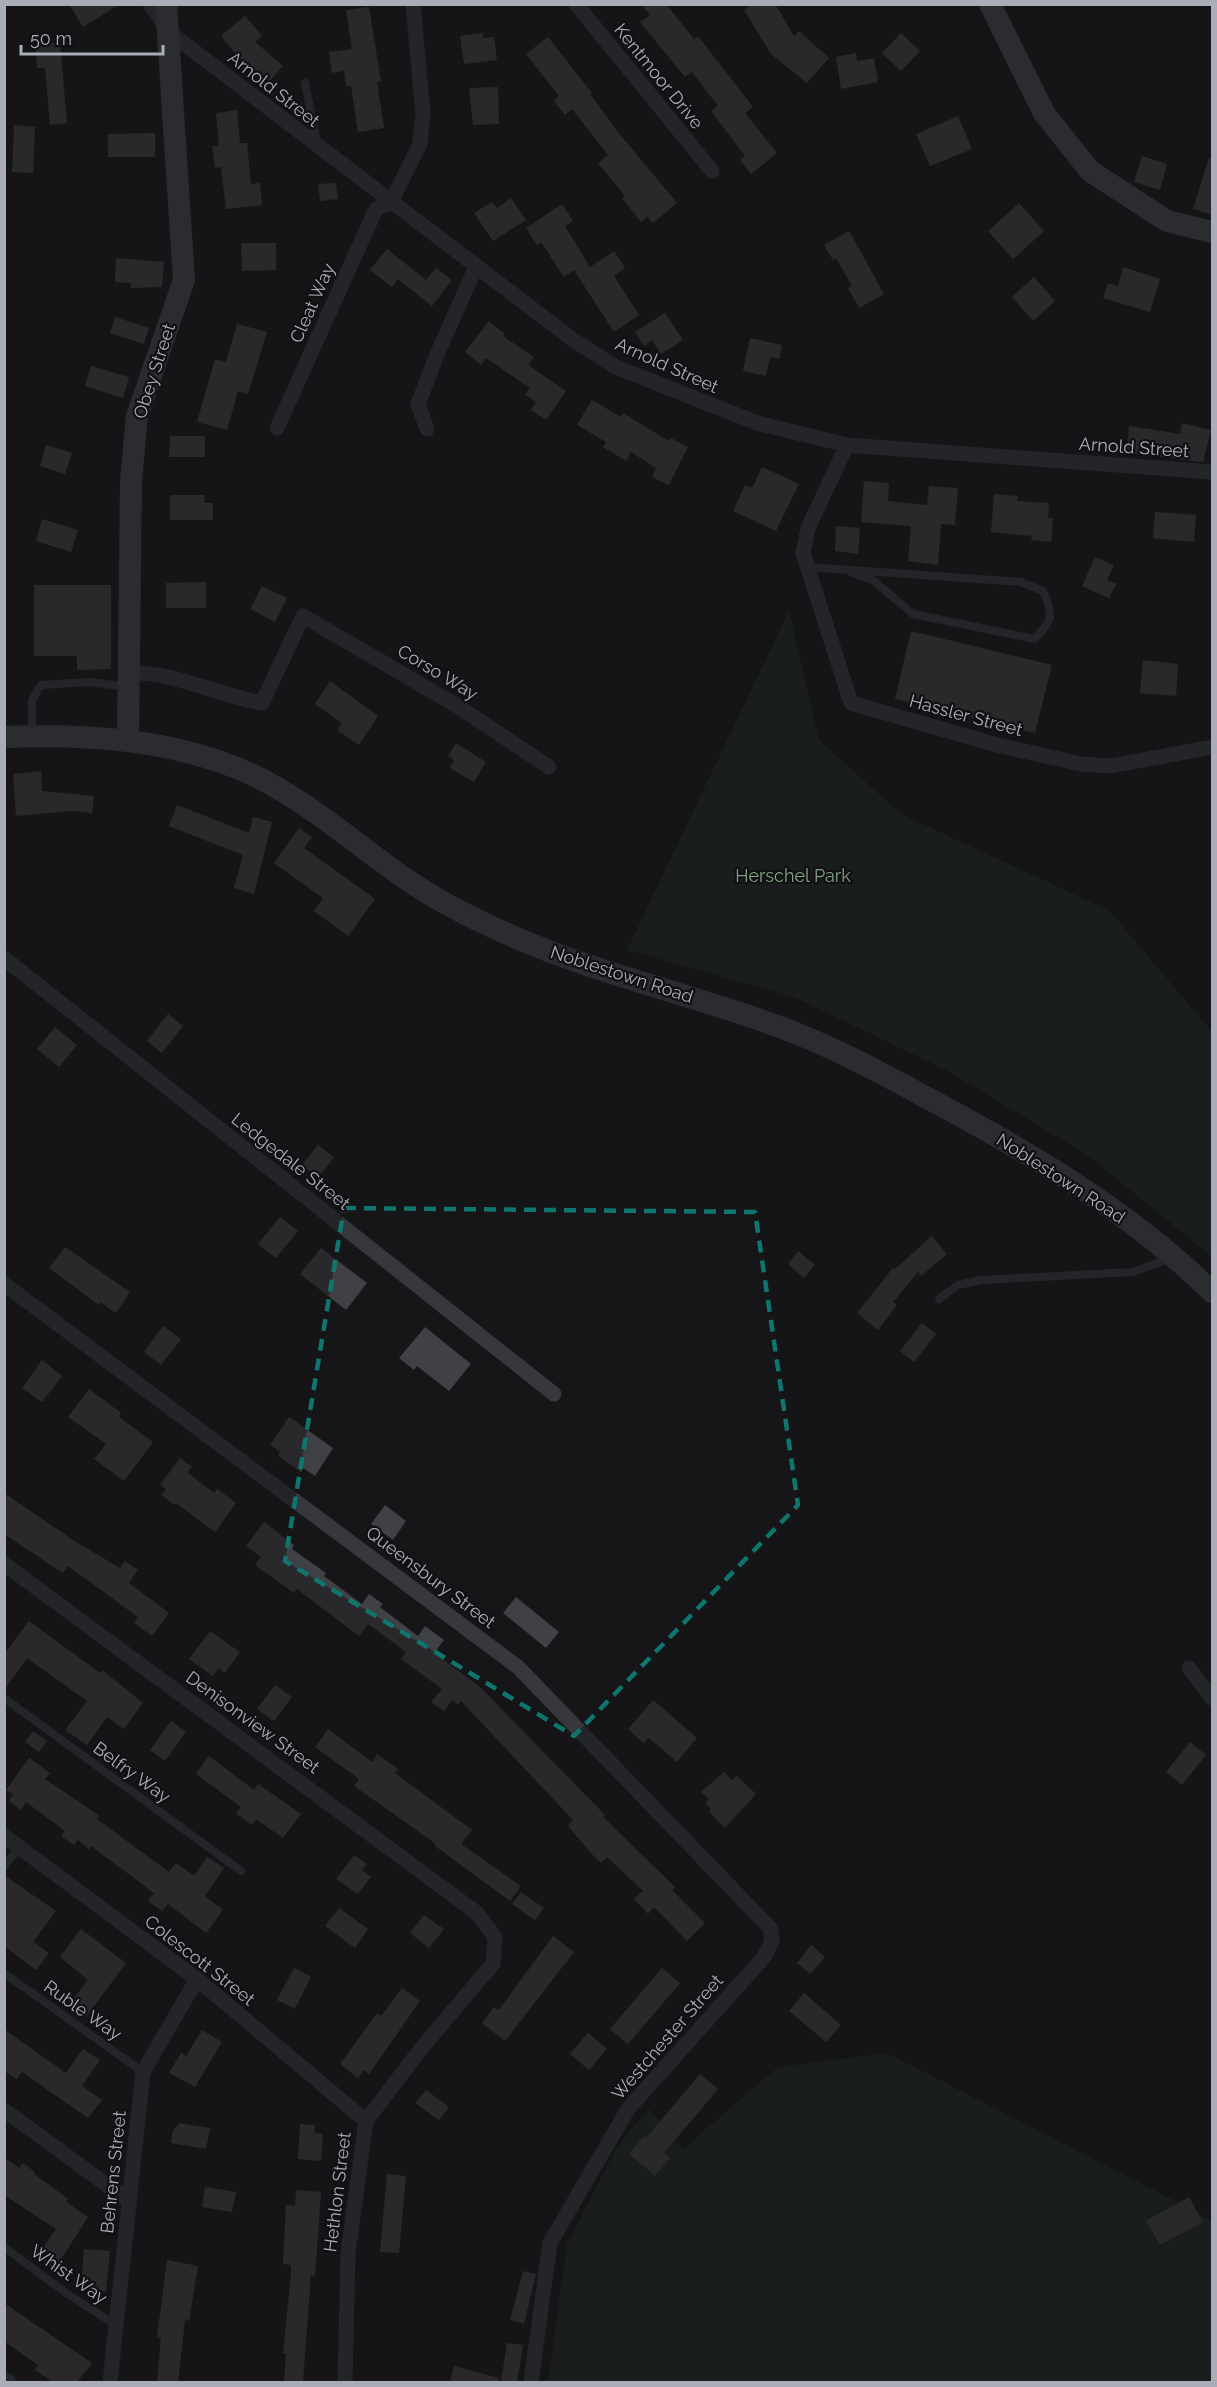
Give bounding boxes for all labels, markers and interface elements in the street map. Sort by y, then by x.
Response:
scale bar [21,18,164,56]
street label: Kentmoor Drive [610,19,708,133]
text: 50 m [30,28,72,49]
street label: Arnold Street [224,47,324,131]
street label: Cleat Way [285,260,339,346]
street label: Obey Street [129,321,179,421]
street label: Arnold Street [612,333,722,397]
street label: Arnold Street [1078,433,1190,461]
street label: Corso Way [394,640,482,704]
street label: Hassler Street [907,690,1025,740]
park label: Herschel Park [735,865,851,886]
street label: Noblestown Road [548,941,696,1007]
street label: Ledgedale Street [228,1108,354,1214]
street label: Noblestown Road [993,1129,1129,1227]
street label: Queensbury Street [362,1522,500,1632]
street label: Denisonview Street [182,1666,324,1778]
street label: Belfry Way [89,1737,175,1807]
street label: Colescott Street [141,1910,259,2010]
street label: Westchester Street [607,1970,727,2104]
street label: Ruble Way [40,1976,126,2045]
street label: Behrens Street [96,2110,130,2234]
street label: Hethlon Street [319,2131,355,2253]
street label: Whist Way [26,2240,112,2308]

